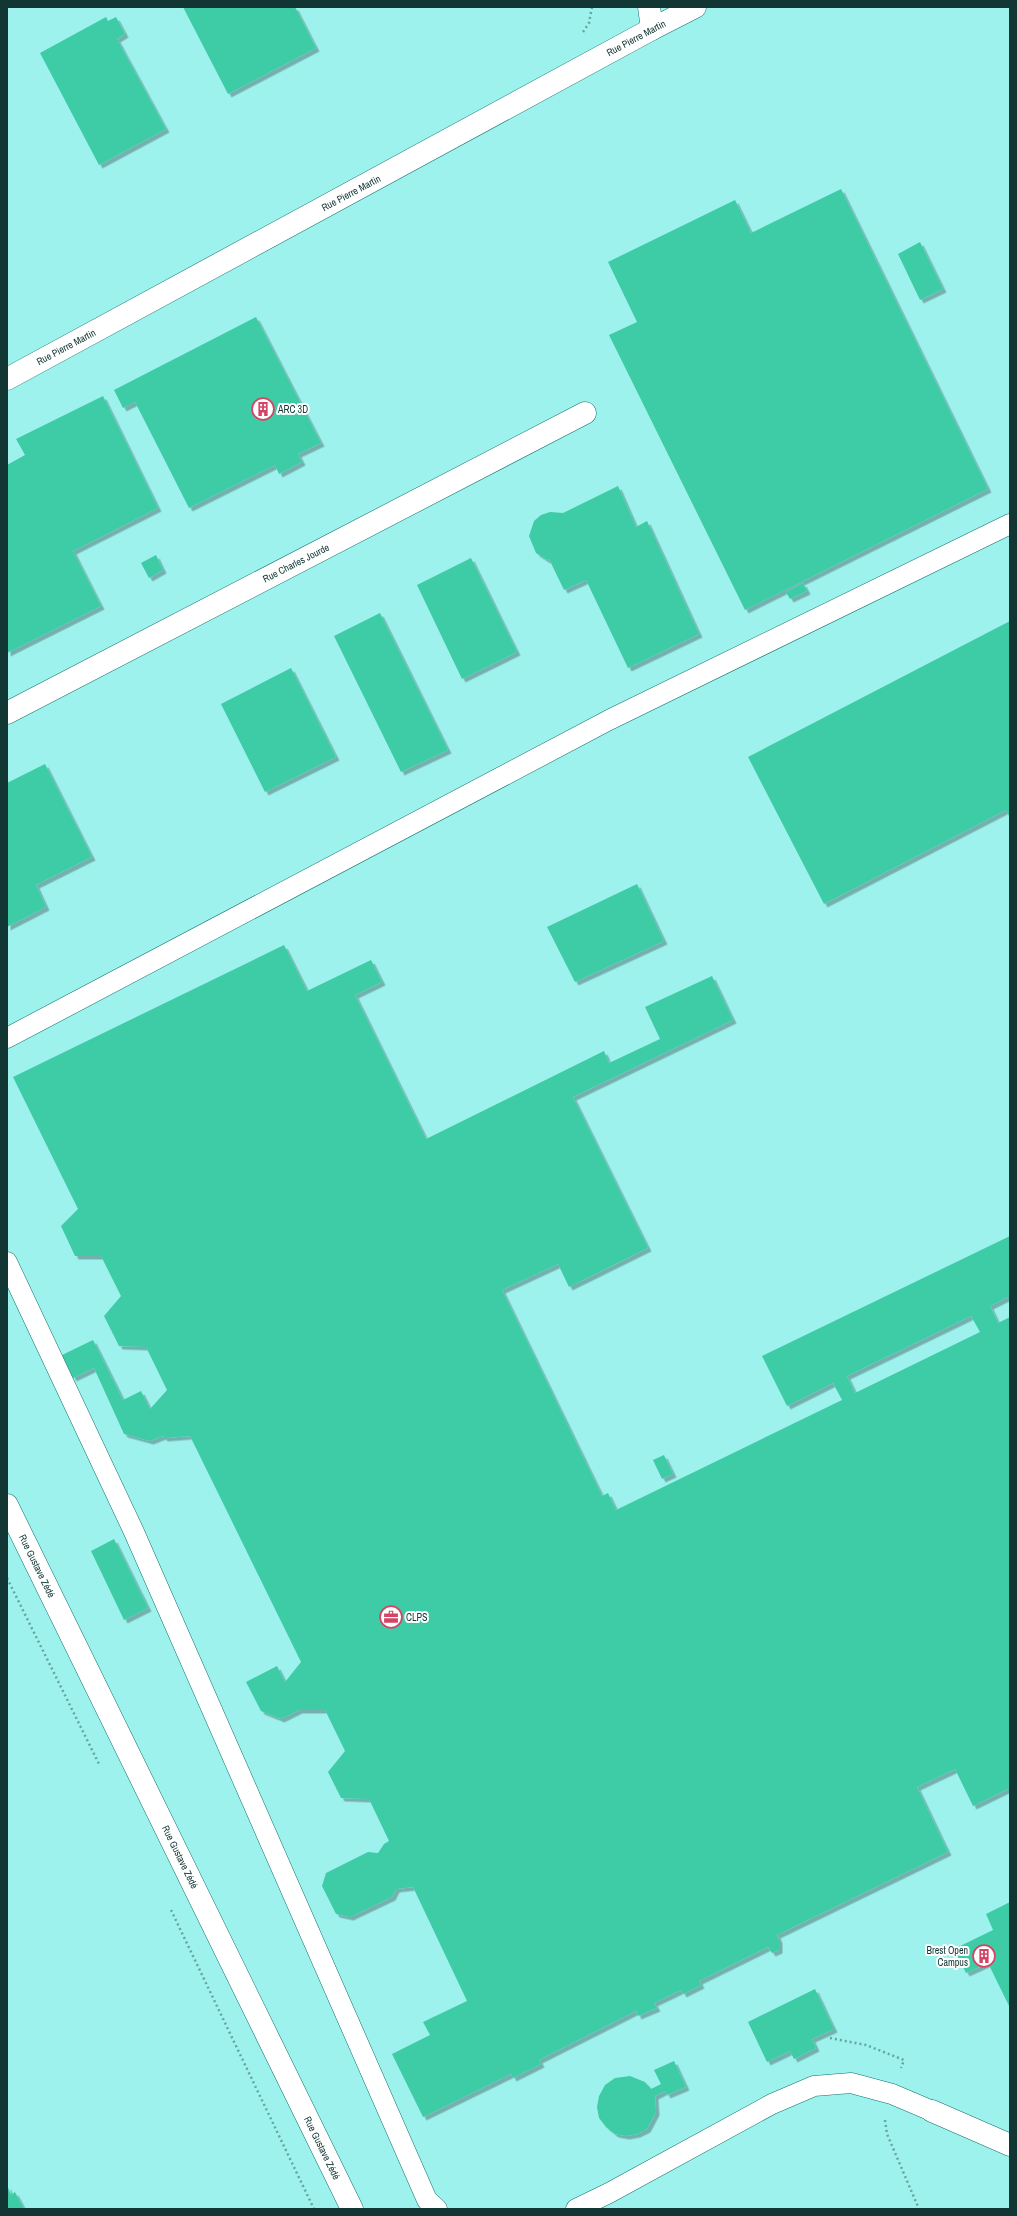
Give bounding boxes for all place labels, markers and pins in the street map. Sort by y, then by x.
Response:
building icon: ARC 3D [250,396,276,422]
place label: ARC 3D [277,403,308,416]
office icon: CLPS [378,1604,404,1630]
place label: CLPS [406,1611,428,1624]
building icon: Brest Open Campus [971,1943,997,1969]
place label: Brest Open Campus [927,1944,968,1969]

